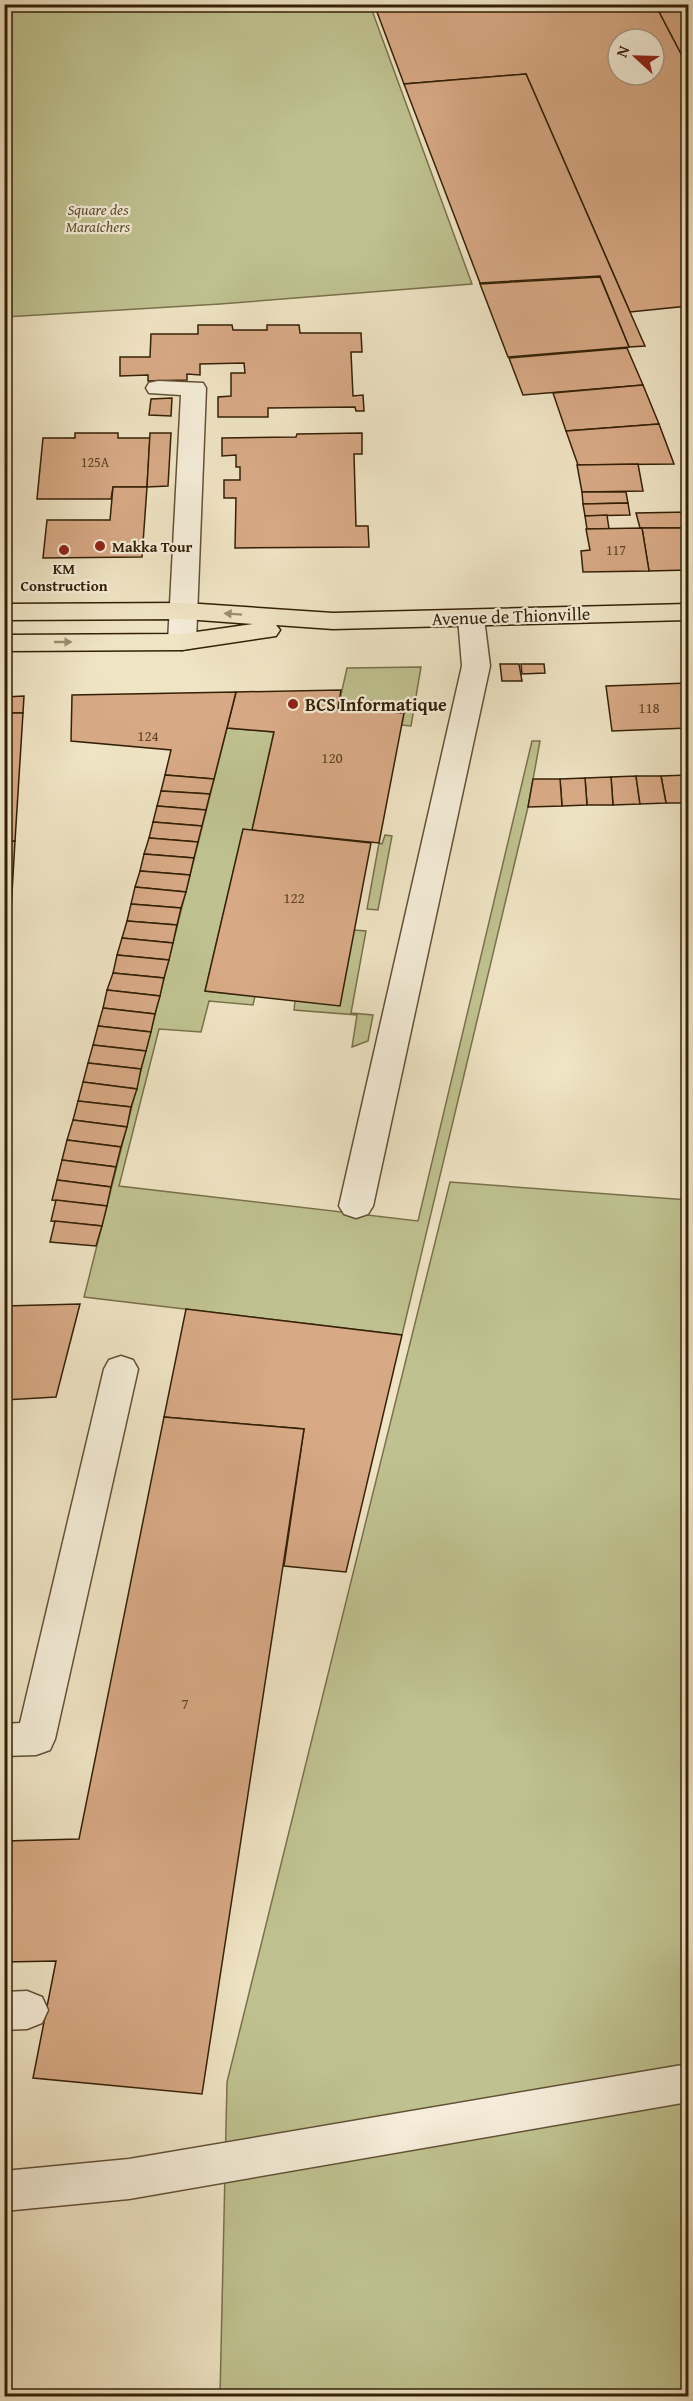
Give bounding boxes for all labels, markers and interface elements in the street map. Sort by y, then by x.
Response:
north arrow [606,27,666,87]
text: N [609,42,635,61]
park label: Square des Maraichers [66,199,131,237]
house number: 125A [81,452,110,472]
place label: Makka Tour [112,536,192,557]
marker: Makka Tour [93,539,107,553]
house number: 117 [606,540,626,560]
marker: KM Construction [57,543,71,557]
place label: KM Construction [20,558,108,596]
street label: Avenue de Thionville [431,600,591,632]
one-way arrow [223,610,242,619]
one-way arrow [53,637,72,647]
place label: BCS Informatique [305,691,447,718]
marker: BCS Informatique [286,697,300,711]
house number: 118 [638,697,660,718]
house number: 124 [137,725,159,746]
house number: 120 [321,747,343,768]
house number: 122 [283,887,305,908]
house number: 7 [181,1693,189,1714]

